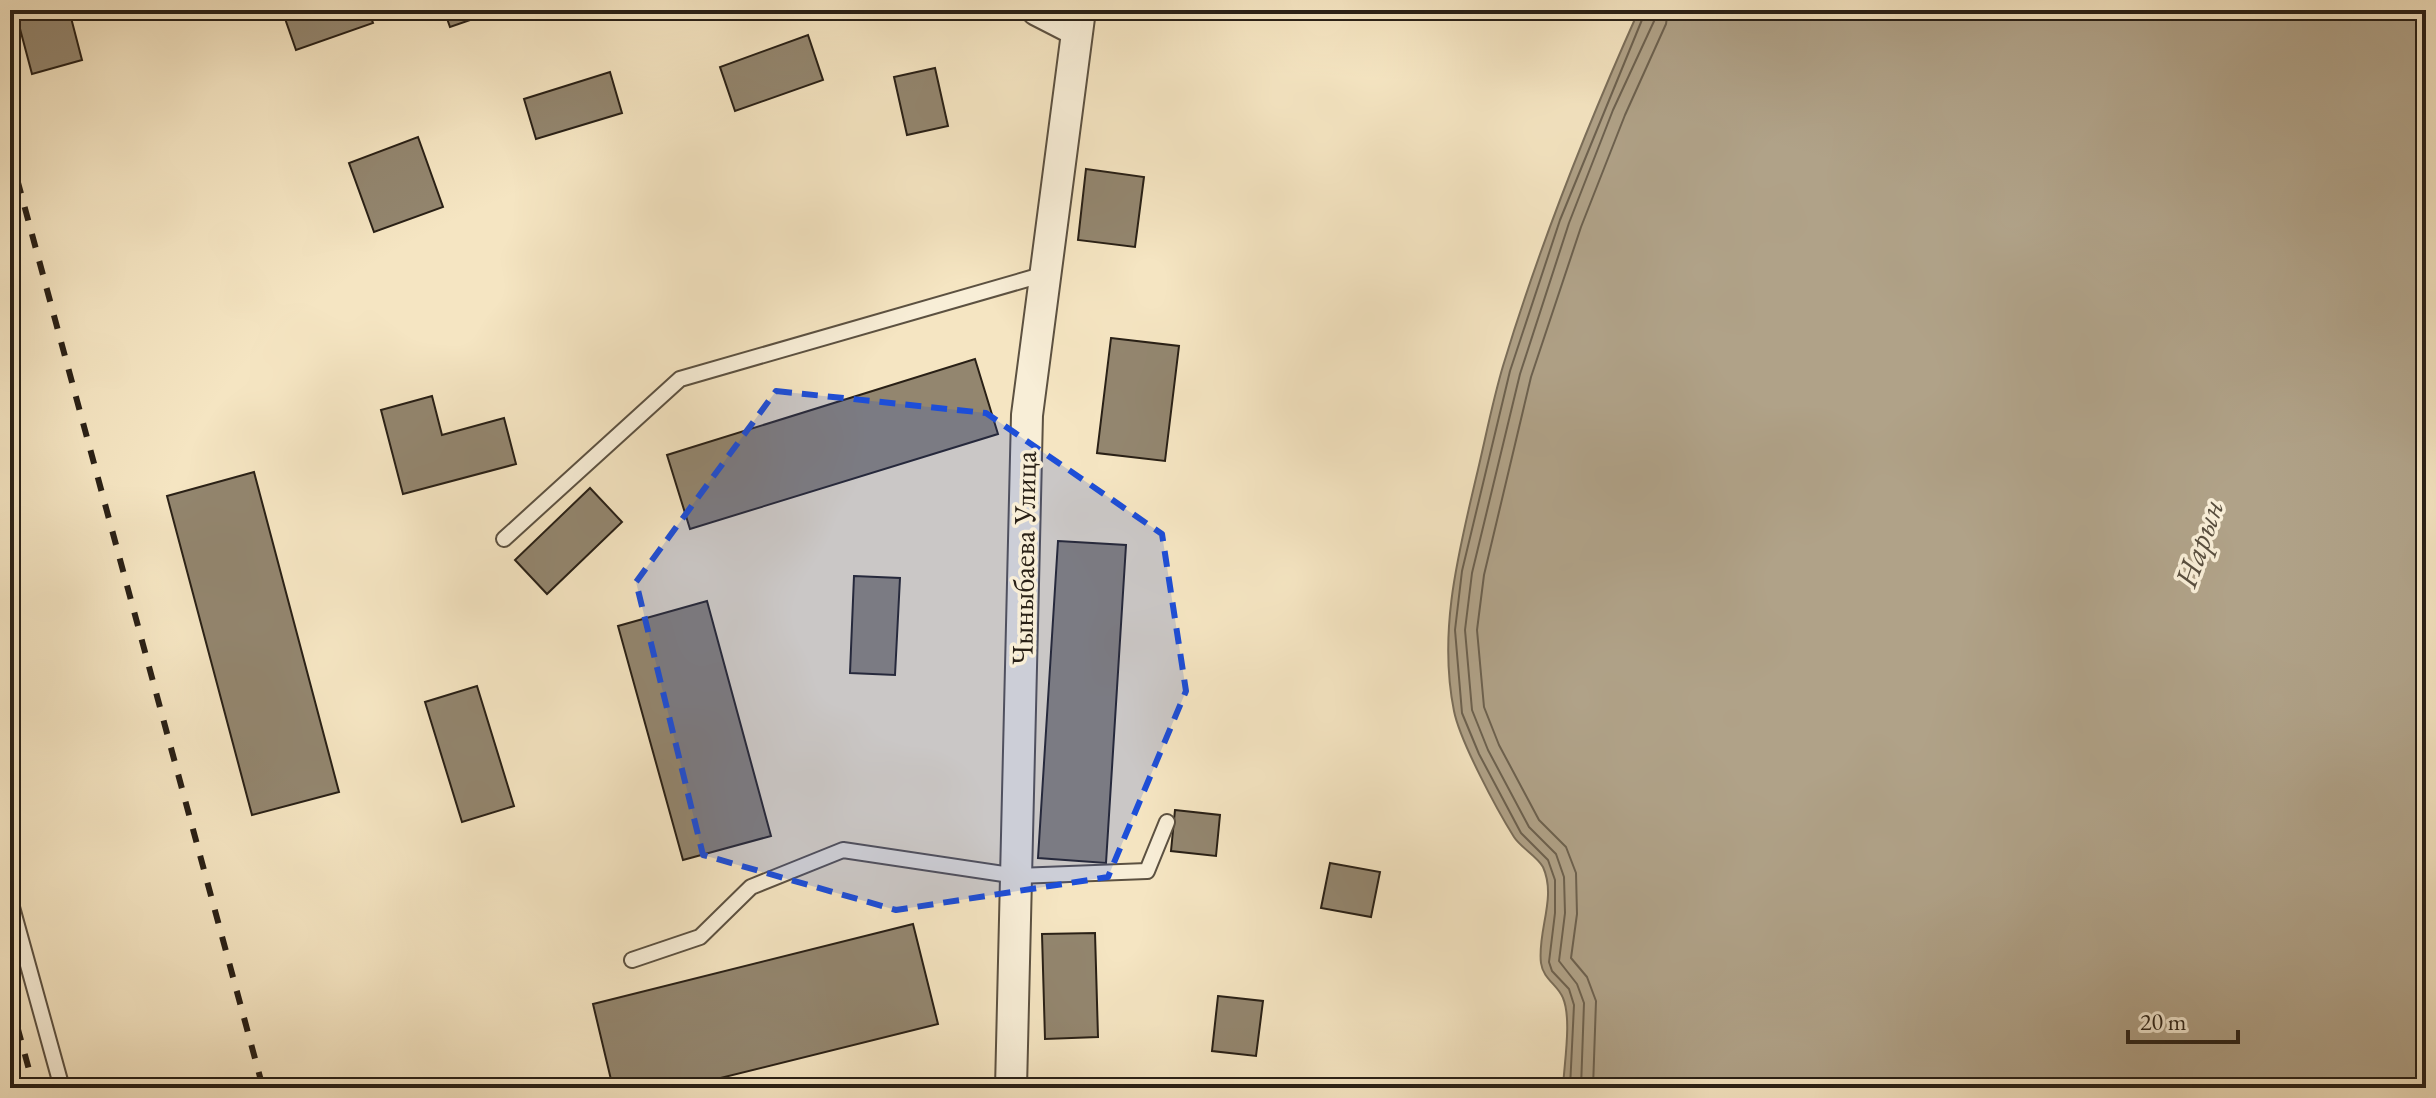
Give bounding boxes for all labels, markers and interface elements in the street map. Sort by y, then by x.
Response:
street label: Чыныбаева Улица [1002,450,1045,665]
water label: Нарын [2164,494,2234,593]
scale bar [2128,994,2238,1044]
text: 20 m [2140,1006,2187,1037]

